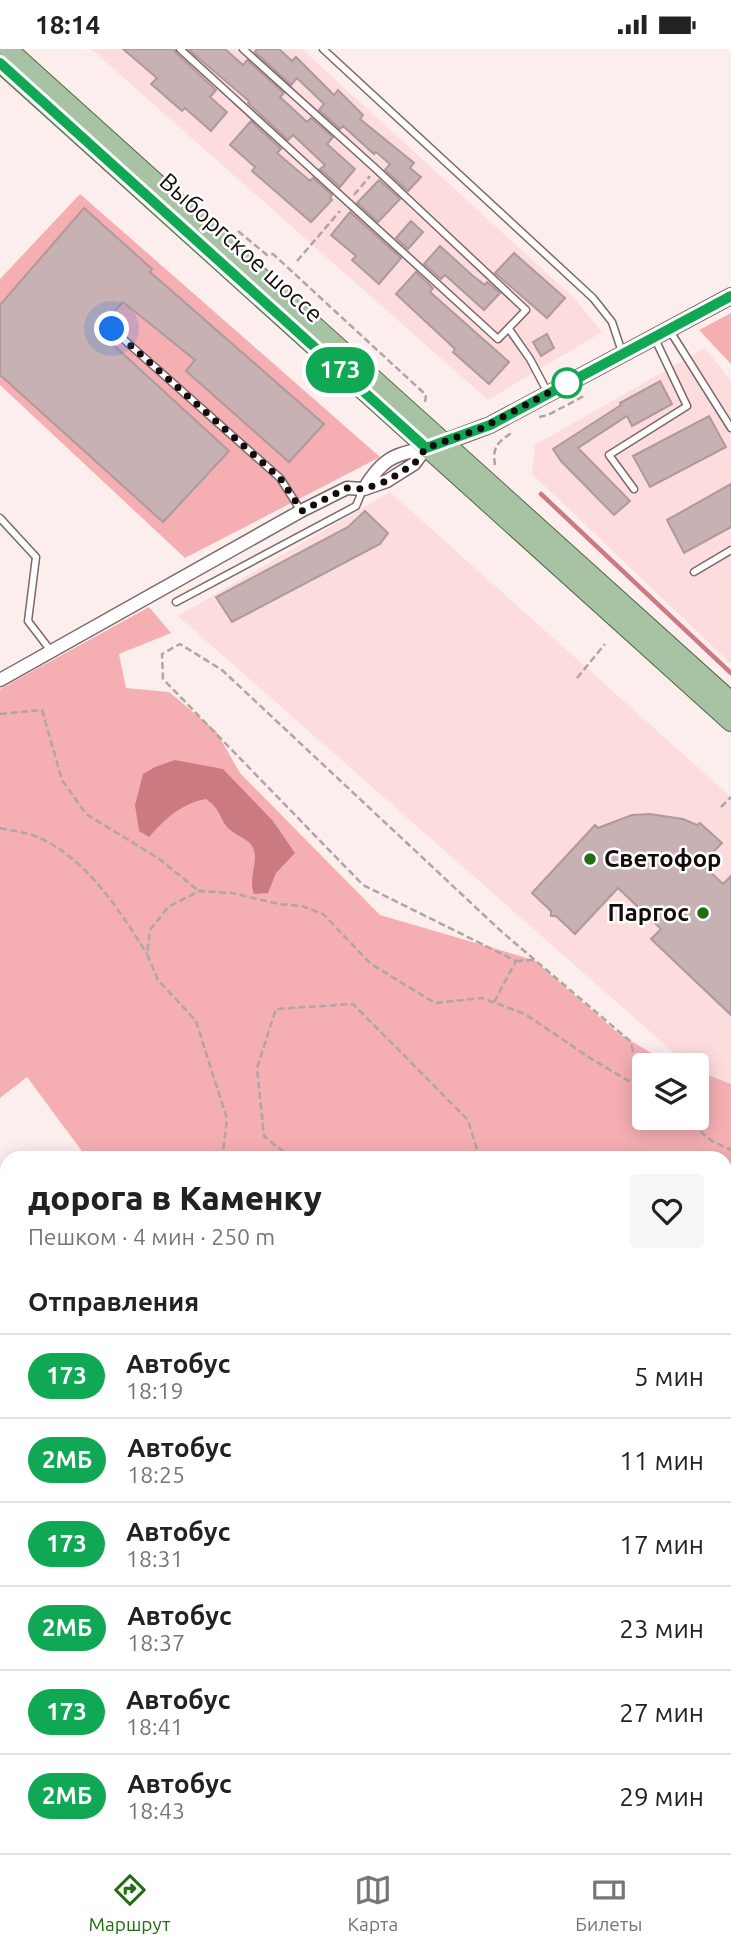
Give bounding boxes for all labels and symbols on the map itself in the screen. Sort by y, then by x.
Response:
street label: Выборгское шоссе [154,167,328,328]
your location [94,311,129,346]
line badge: 173 [300,347,380,393]
unlabelled marker [552,368,582,398]
place label: Светофор [604,845,721,872]
marker: Светофор [582,851,598,867]
place label: Паргос [607,899,689,926]
marker: Паргос [695,905,711,921]

